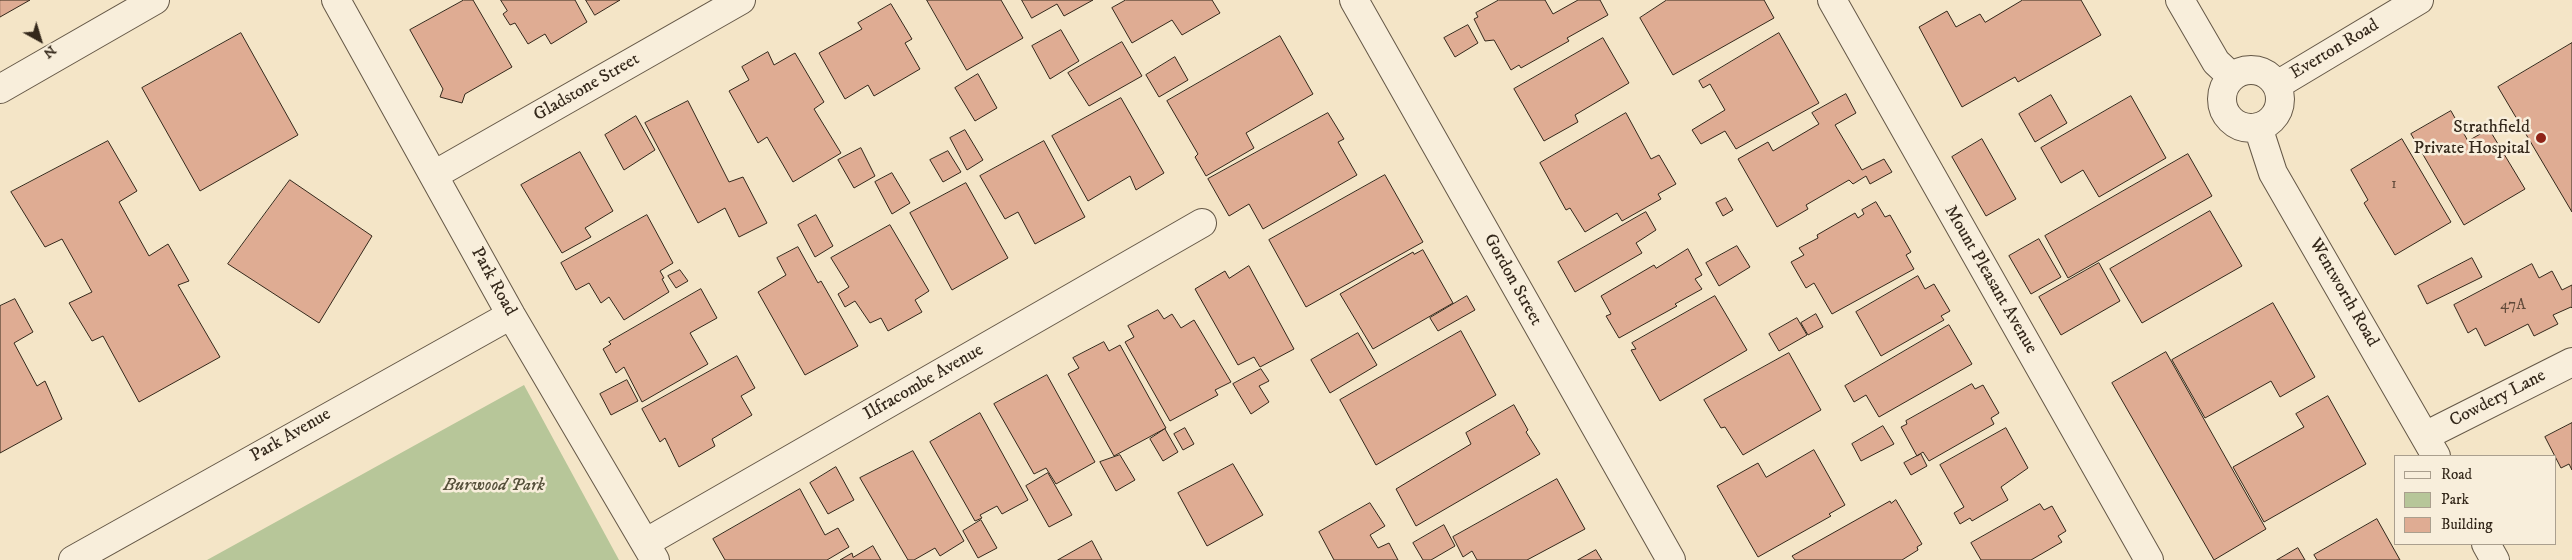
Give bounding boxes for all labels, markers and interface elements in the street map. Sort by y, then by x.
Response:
north arrow [15,15,65,65]
street label: Everton Road [2287,15,2383,85]
text: N [39,41,60,62]
street label: Gladstone Street [530,49,644,127]
place label: Strathfield Private Hospital [2414,117,2530,160]
marker: Strathfield Private Hospital [2534,131,2548,145]
house number: 1 [2391,176,2397,194]
street label: Mount Pleasant Avenue [1939,202,2041,358]
street label: Gordon Street [1478,230,1546,330]
street label: Wentworth Road [2303,235,2383,351]
street label: Park Road [465,244,521,320]
house number: 47A [2500,297,2526,315]
street label: Ilfracombe Avenue [860,340,988,426]
street label: Cowdery Lane [2446,366,2550,432]
street label: Park Avenue [247,404,335,468]
legend [2394,455,2557,545]
text: Road [2441,465,2472,484]
park label: Burwood Park [443,475,545,497]
text: Park [2441,490,2469,509]
text: Building [2441,515,2493,534]

